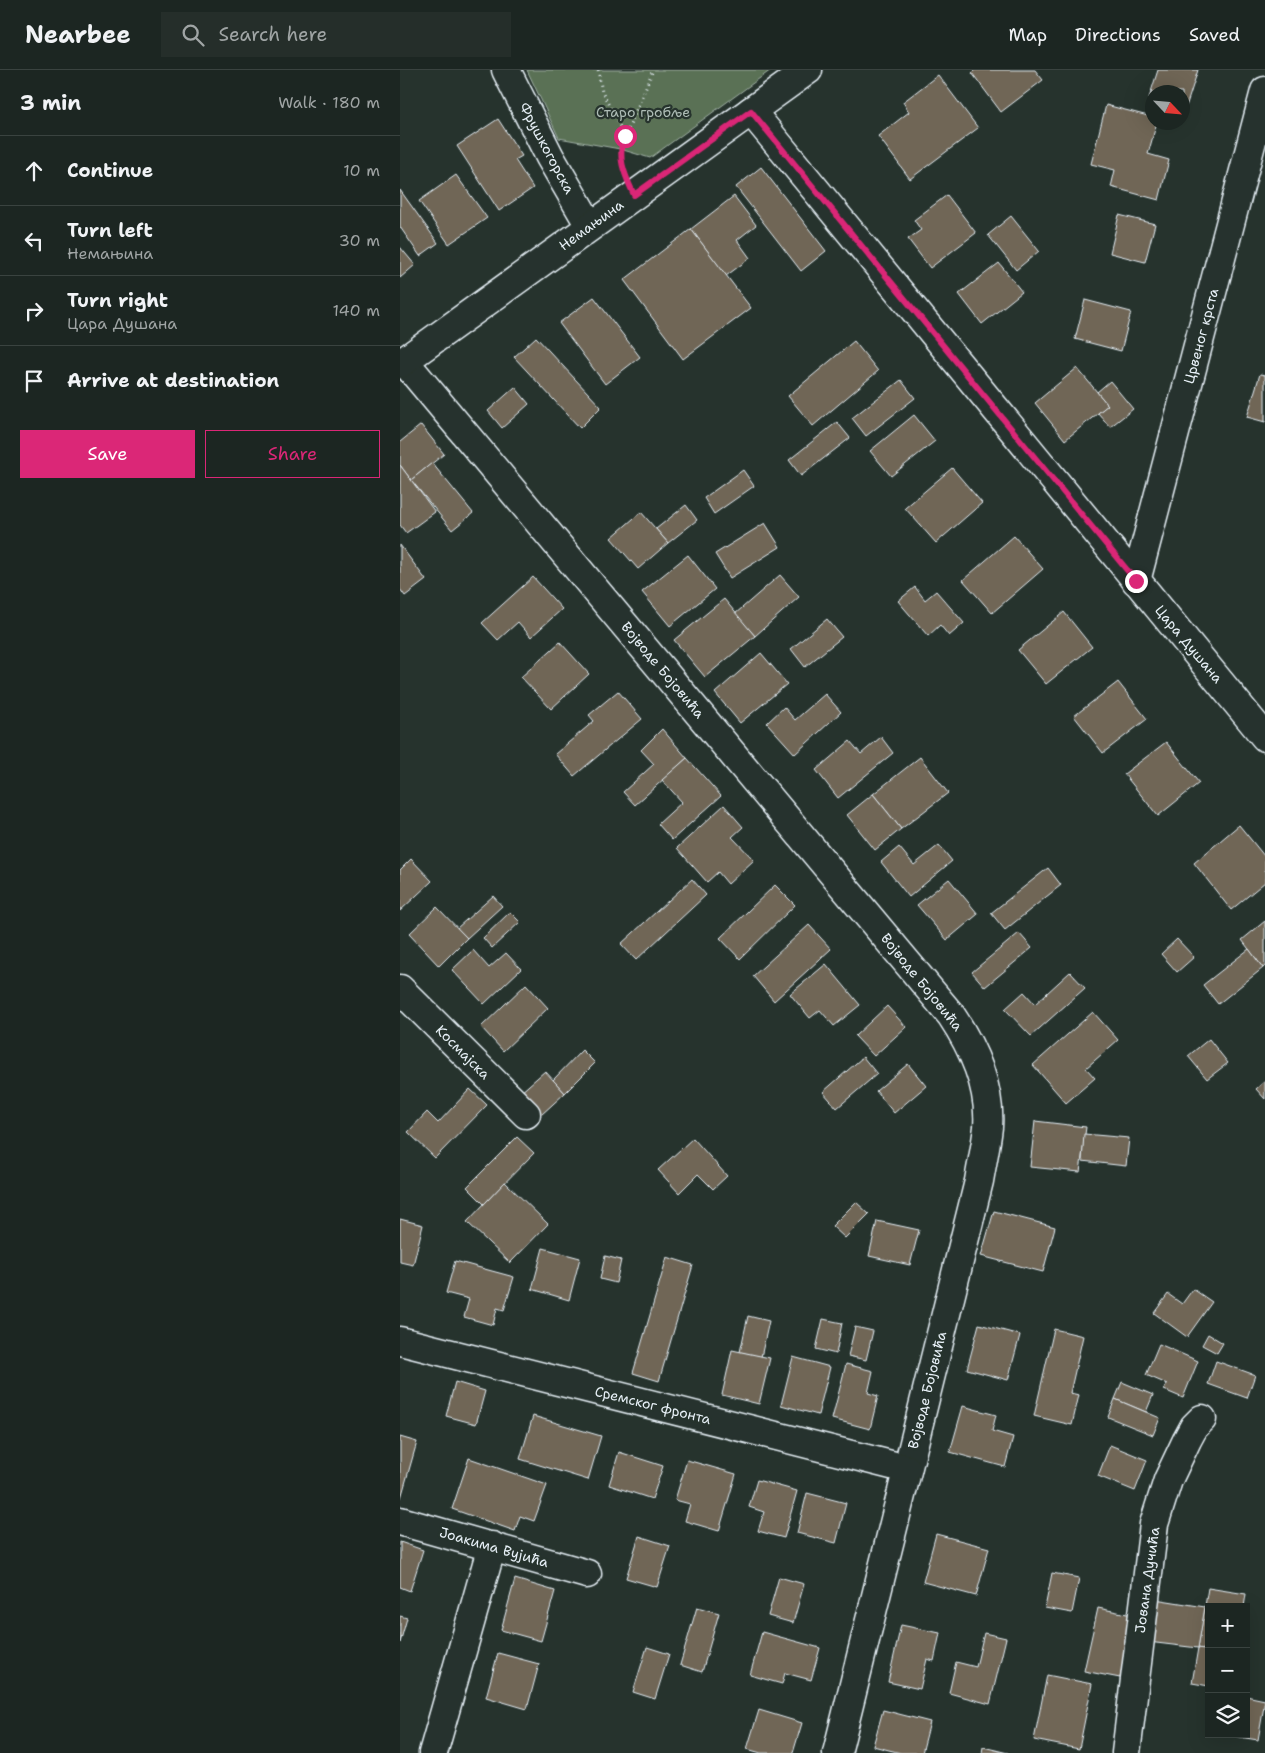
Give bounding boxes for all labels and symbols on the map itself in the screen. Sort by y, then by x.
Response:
north arrow [1145,85,1190,130]
street label: Фрушкогорска [515,99,579,197]
park label: Старо гробље [596,103,690,121]
route start [614,125,637,148]
street label: Немањина [555,195,627,254]
street label: Црвеног крста [1180,286,1222,386]
route end [1125,570,1148,593]
street label: Цара Душана [1151,601,1227,687]
street label: Војводе Бојовића [617,618,709,722]
street label: Војводе Бојовића [877,929,967,1035]
street label: Космајска [432,1021,494,1083]
street label: Војводе Бојовића [904,1329,950,1451]
street label: Сремског фронта [593,1382,713,1428]
street label: Јоакима Вујића [437,1523,551,1571]
street label: Јована Дучића [1131,1526,1163,1634]

